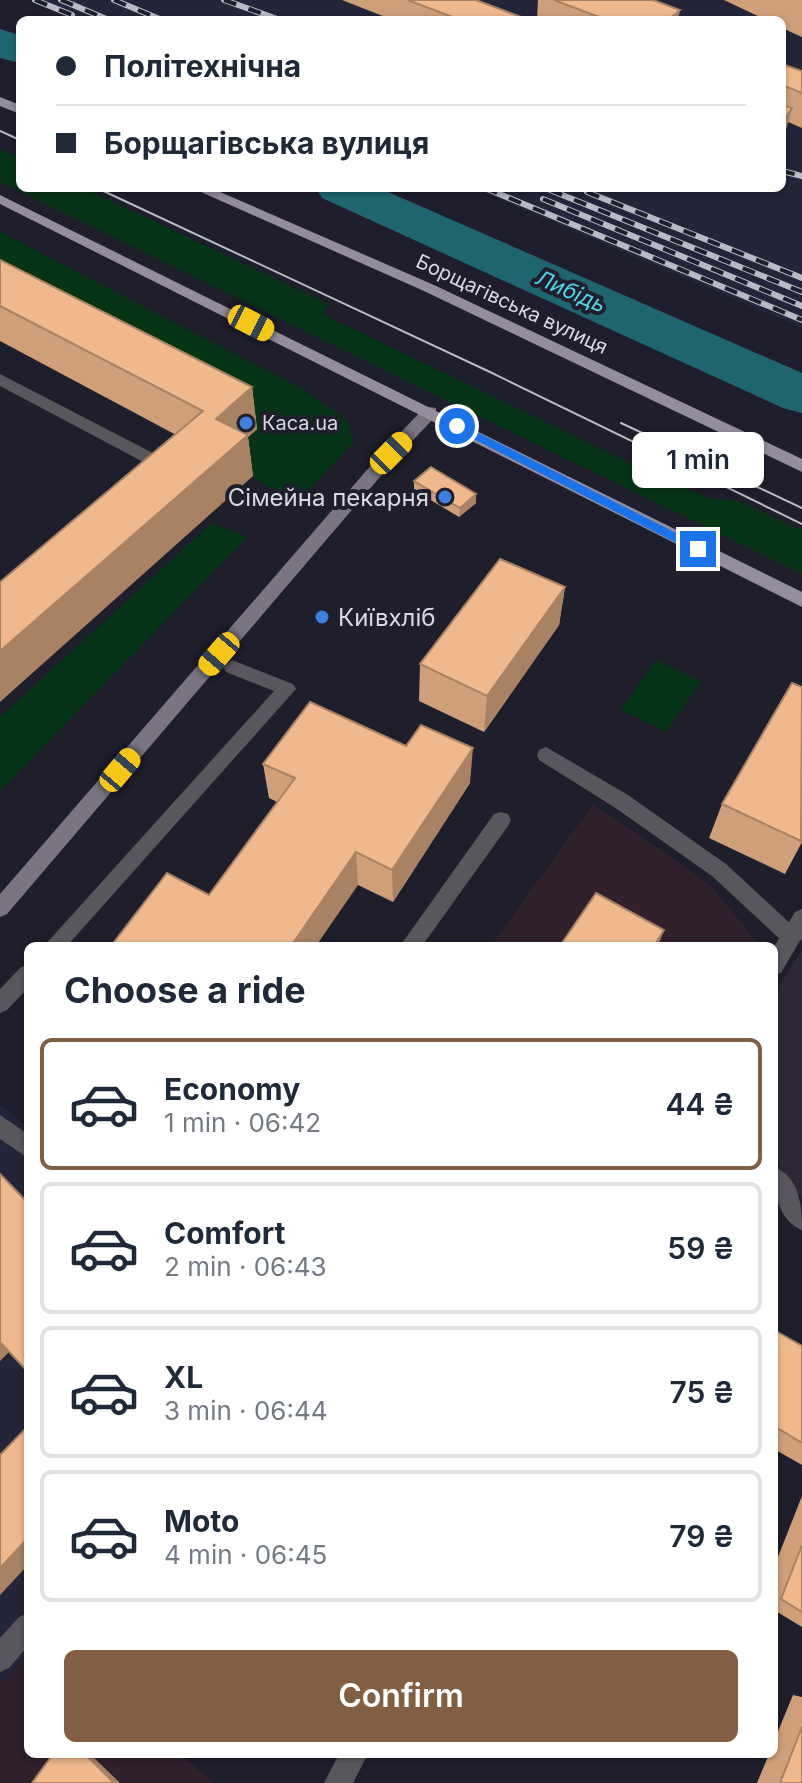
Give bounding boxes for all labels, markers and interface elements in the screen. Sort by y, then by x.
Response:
text: Політехнічна [104,48,301,84]
text: Борщагівська вулиця [104,125,429,161]
street label: Борщагівська вулиця [412,249,612,359]
water label: Либідь [532,264,610,318]
car [224,301,278,345]
route start [439,408,475,444]
place label: Каса.ua [262,411,338,435]
marker: Каса.ua [237,414,255,432]
car [366,428,416,478]
callout: 1 min [632,433,764,489]
text: 1 min [666,444,730,475]
place label: Сімейна пекарня [228,483,429,512]
marker: Сімейна пекарня [436,488,454,506]
route end [680,531,716,567]
place label: Київхліб [338,603,435,632]
marker: Київхліб [313,608,331,626]
car [194,628,244,680]
car [95,744,145,796]
text: Choose a ride [64,968,306,1012]
icon: car [68,1068,140,1140]
text: Economy [164,1071,300,1107]
text: 44 ₴ [665,1086,734,1122]
text: 1 min · 06:42 [164,1107,321,1138]
icon: car [68,1212,140,1284]
text: Comfort [164,1215,285,1251]
text: 59 ₴ [667,1230,734,1266]
text: 2 min · 06:43 [164,1251,327,1282]
icon: car [68,1356,140,1428]
text: XL [164,1359,203,1395]
text: 75 ₴ [669,1374,734,1410]
text: 3 min · 06:44 [164,1395,328,1426]
icon: car [68,1500,140,1572]
text: Moto [164,1503,239,1539]
text: 79 ₴ [669,1518,734,1554]
text: 4 min · 06:45 [164,1539,327,1570]
button: Confirm [64,1650,738,1742]

